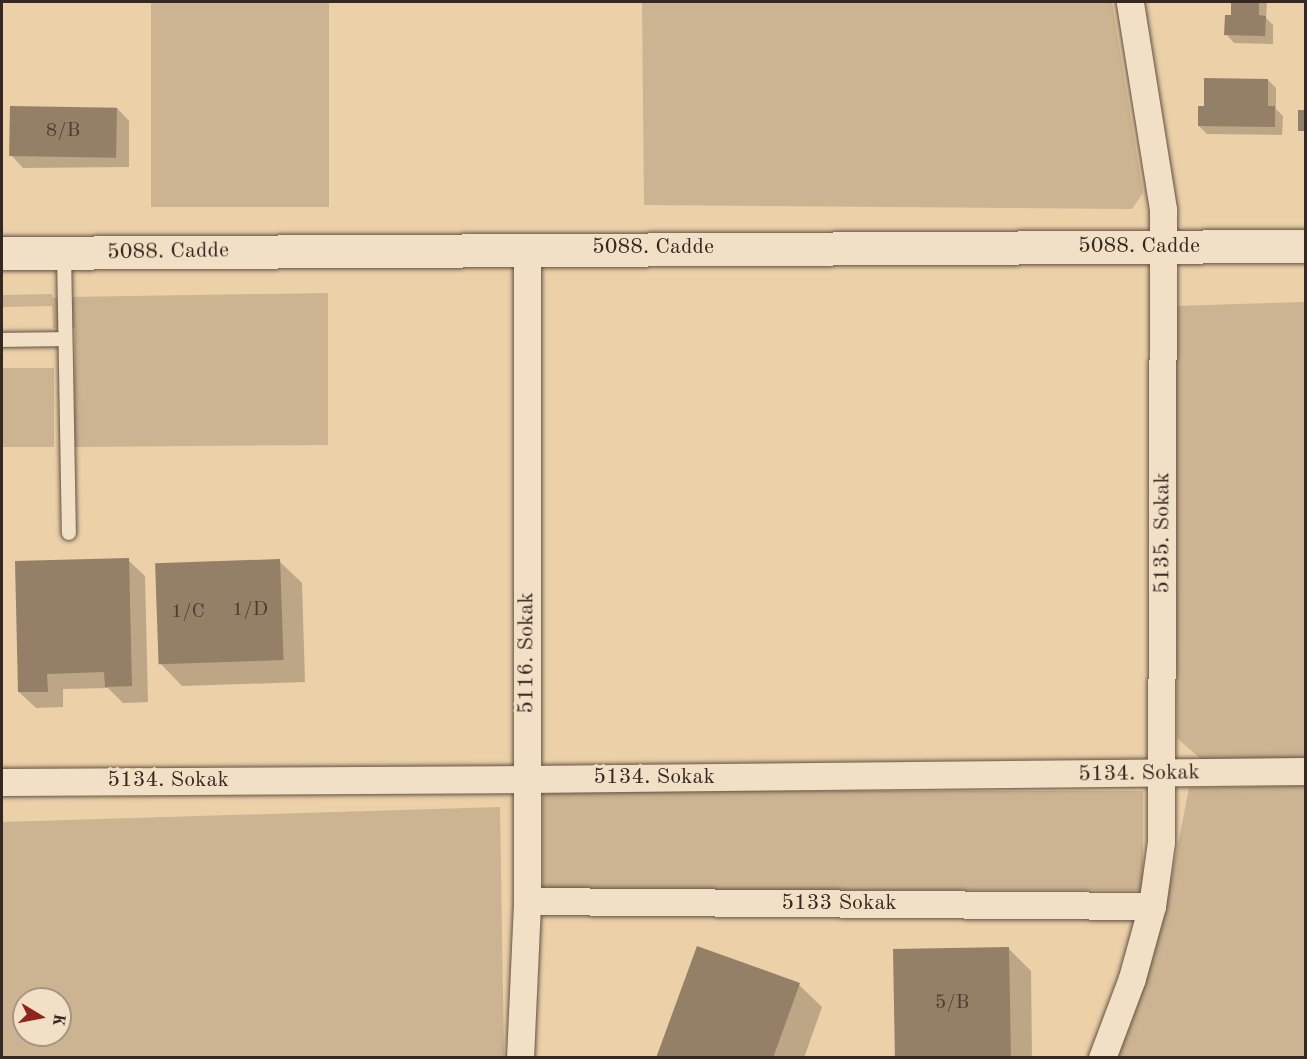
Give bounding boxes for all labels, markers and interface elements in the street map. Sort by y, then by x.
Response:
house number: 8/B [46,119,80,143]
street label: 5088. Cadde [1078,234,1200,260]
street label: 5088. Cadde [592,235,714,261]
street label: 5088. Cadde [107,238,229,266]
street label: 5135. Sokak [1150,472,1176,594]
street label: 5116. Sokak [514,592,540,714]
house number: 1/D [232,598,268,622]
house number: 1/C [171,600,205,624]
street label: 5134. Sokak [1078,760,1200,788]
street label: 5134. Sokak [593,765,715,791]
street label: 5134. Sokak [107,768,229,794]
street label: 5133 Sokak [781,891,897,917]
north arrow [12,987,72,1047]
house number: 5/B [935,991,969,1015]
text: K [49,1012,67,1027]

